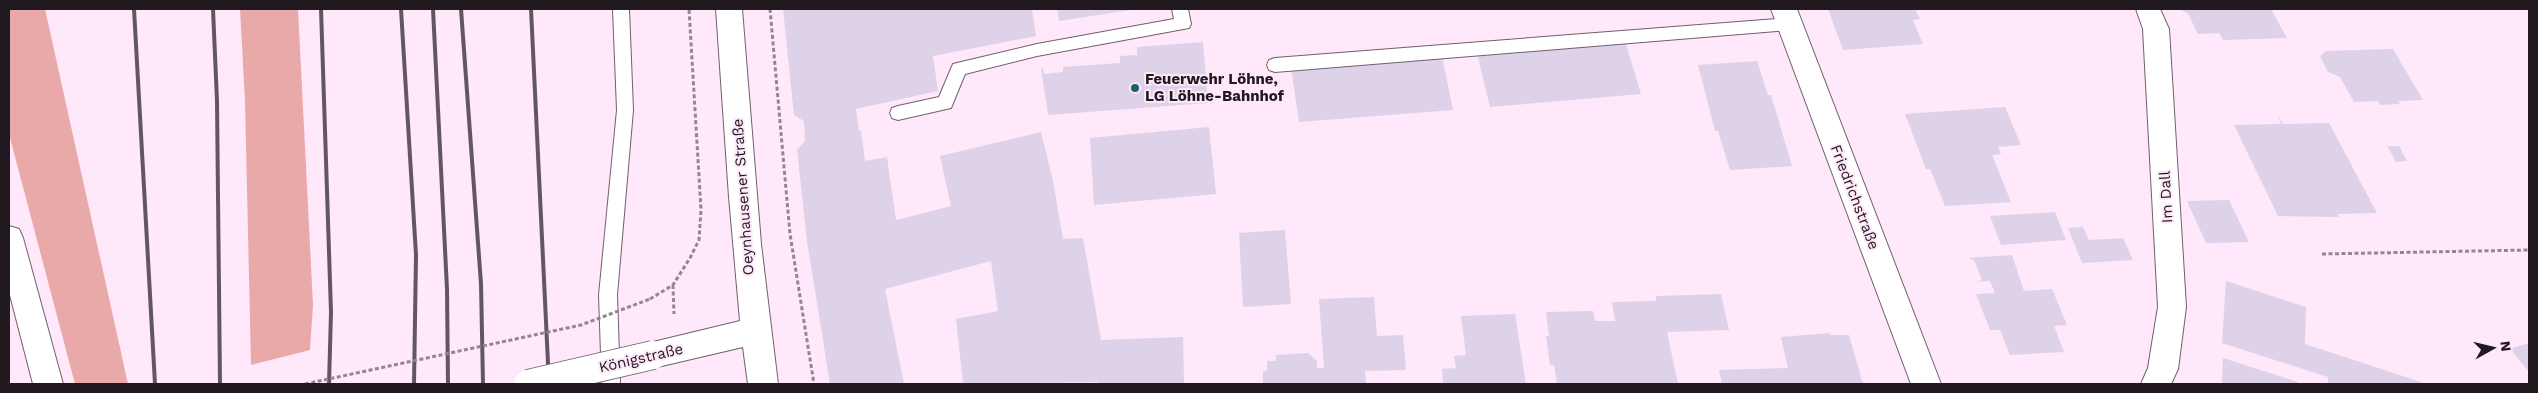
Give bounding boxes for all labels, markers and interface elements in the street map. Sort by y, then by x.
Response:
place label: Feuerwehr Löhne, LG Löhne-Bahnhof [1145,70,1285,105]
marker: Feuerwehr Löhne, LG Löhne-Bahnhof [1129,82,1141,94]
street label: Oeynhausener Straße [729,118,757,276]
street label: Friedrichstraße [1827,142,1883,252]
street label: Im Dall [2156,170,2176,224]
north arrow [2468,323,2518,373]
street label: Königstraße [597,340,685,376]
text: N [2497,340,2515,352]

